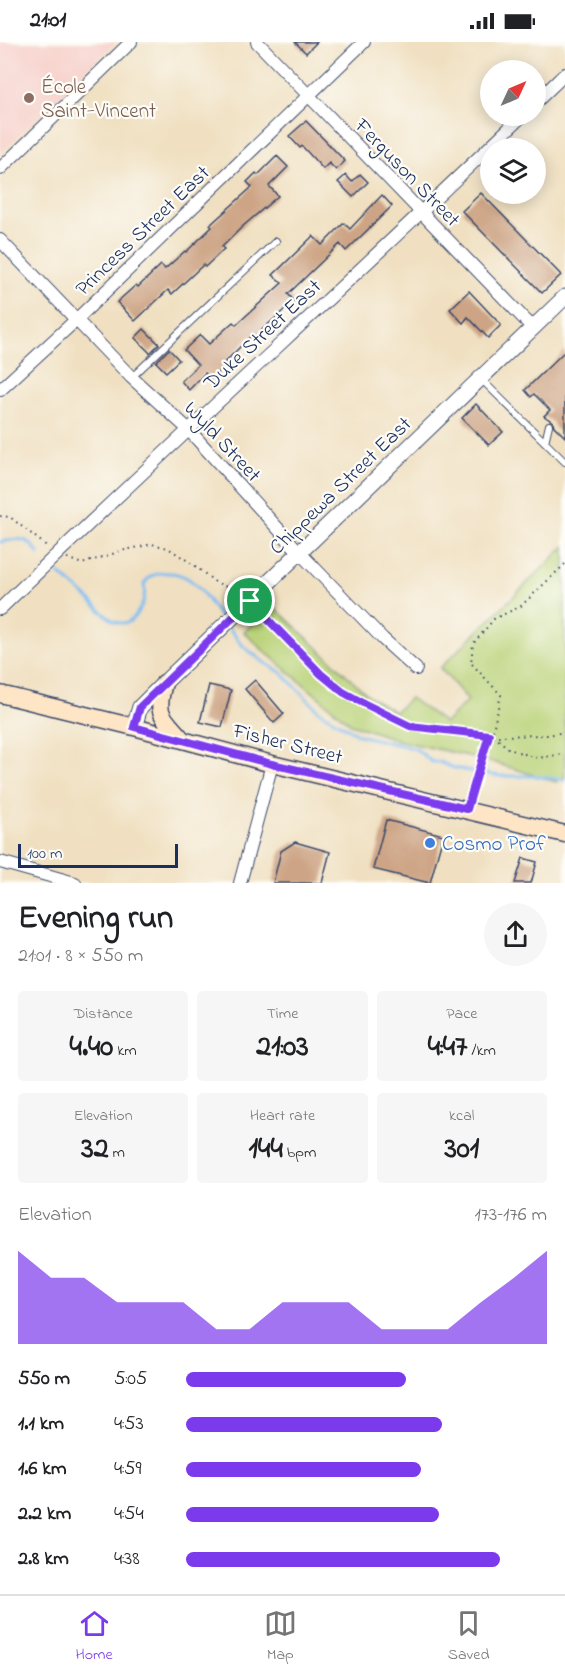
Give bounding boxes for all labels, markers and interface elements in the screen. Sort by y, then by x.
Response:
text: 21:01 [30,5,66,37]
north arrow [480,60,546,126]
map controls [480,60,546,204]
place label: École Saint-Vincent [41,73,156,127]
marker: École Saint-Vincent [22,91,36,105]
street label: Ferguson Street [345,112,466,236]
button: layers [480,138,546,204]
street label: Princess Street East [69,159,217,304]
street label: Duke Street East [197,273,329,399]
street label: Wyld Street [175,395,267,491]
street label: Chippewa Street East [263,410,419,562]
pin [224,575,275,626]
icon: arrive [233,584,266,617]
street label: Fisher Street [229,717,346,773]
place label: Cosmo Prof [442,830,546,860]
marker: Cosmo Prof [423,836,437,850]
scale bar [18,841,178,869]
text: 100 m [27,842,62,866]
text: Evening run [18,895,173,943]
button: share [484,903,547,966]
text: 21:01 · 8 × 550 m [18,942,143,971]
text: Distance [74,1002,133,1026]
text: Time [267,1002,298,1026]
text: Pace [446,1002,477,1026]
text: 4.40 [70,1026,113,1070]
text: 21:03 [256,1026,309,1070]
text: 4:47 [428,1026,467,1070]
text: km [113,1039,137,1063]
text: /km [467,1039,496,1063]
text: Elevation [74,1104,133,1128]
text: Heart rate [250,1104,315,1128]
text: kcal [449,1104,475,1128]
text: 32 [81,1128,109,1172]
text: 144 [249,1128,283,1172]
text: 301 [444,1128,479,1172]
text: m [109,1141,125,1165]
text: bpm [283,1141,316,1165]
text: Elevation [18,1201,92,1230]
text: 173–176 m [474,1201,547,1230]
text: 550 m [18,1365,70,1394]
text: 5:05 [114,1365,147,1394]
text: 1.1 km [18,1410,64,1439]
text: 4:53 [114,1410,144,1439]
text: 1.6 km [18,1455,67,1484]
text: 4:59 [114,1455,141,1484]
text: 2.2 km [18,1500,71,1529]
text: 4:54 [114,1500,144,1529]
text: 2.8 km [18,1545,69,1574]
text: 4:38 [114,1545,140,1574]
tab: Home [76,1607,113,1667]
tab: Map [264,1607,297,1667]
tab: Saved [448,1607,489,1667]

